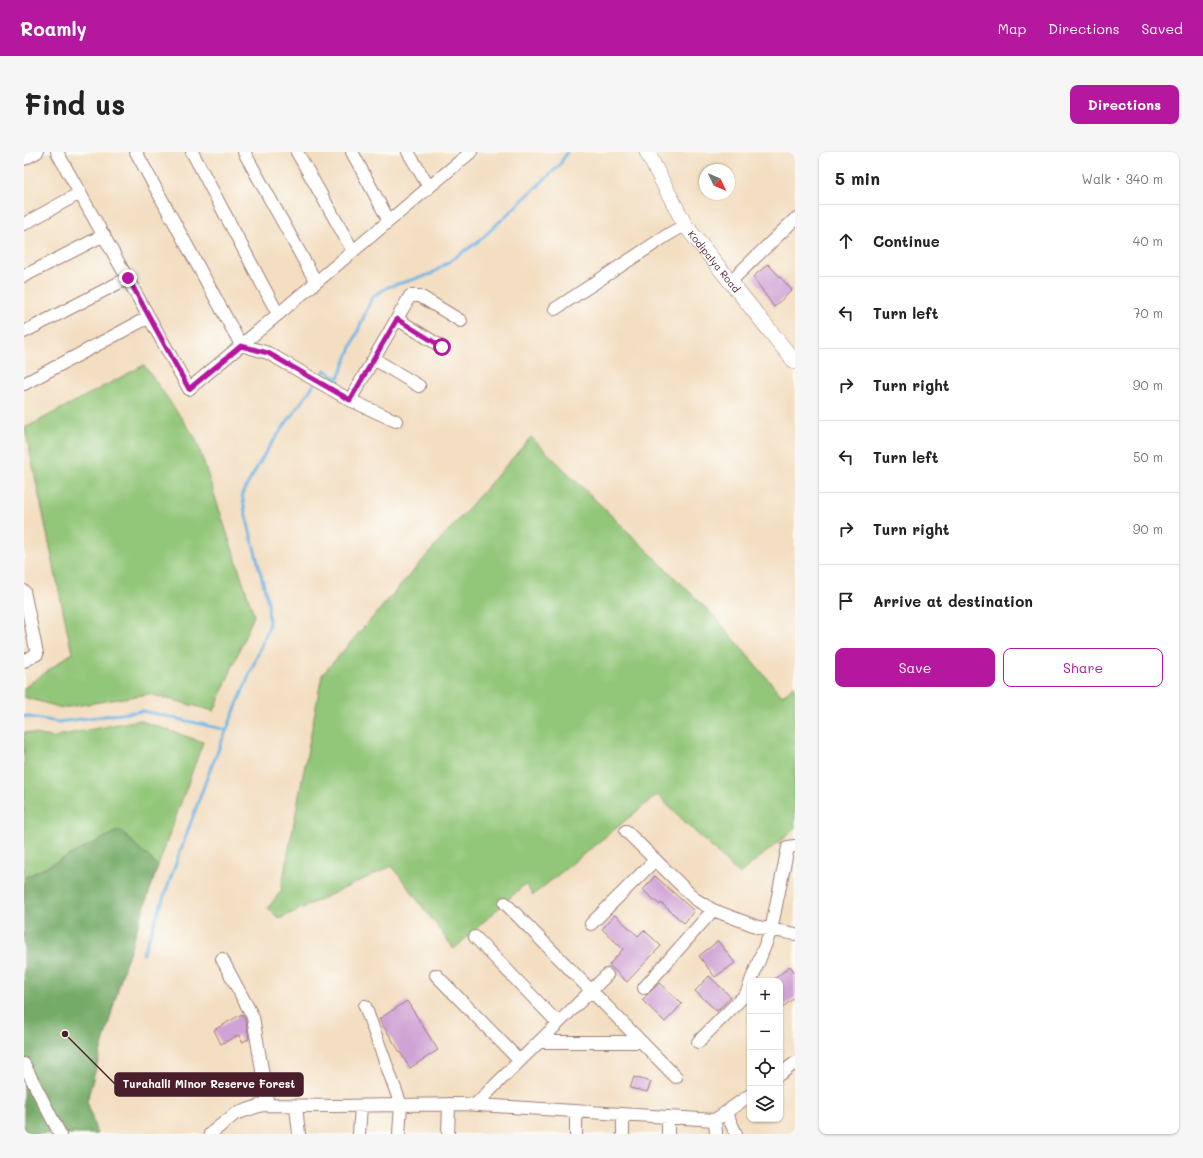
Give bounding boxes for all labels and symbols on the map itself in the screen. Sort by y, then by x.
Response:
north arrow [699,164,735,200]
street label: Kodipalya Road [685,227,743,295]
route end [119,269,137,287]
route start [433,338,451,356]
callout: Turahalli Minor Reserve Forest [115,1073,303,1096]
text: Turahalli Minor Reserve Forest [123,1076,295,1091]

